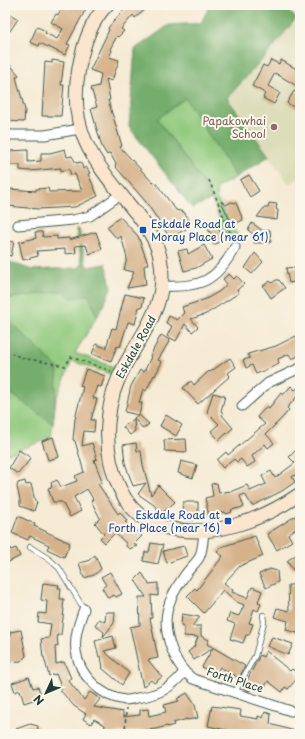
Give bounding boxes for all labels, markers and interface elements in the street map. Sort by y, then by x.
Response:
place label: Papakowhai School [202,112,266,142]
marker: Papakowhai School [269,122,279,132]
place label: Eskdale Road at Moray Place (near 61) [151,215,268,245]
marker: Eskdale Road at Moray Place (near 61) [138,225,148,235]
street label: Eskdale Road [111,312,160,382]
place label: Eskdale Road at Forth Place (near 16) [108,506,220,536]
marker: Eskdale Road at Forth Place (near 16) [223,516,233,526]
street label: Forth Place [205,662,266,697]
north arrow [26,673,66,713]
text: N [29,691,48,709]

